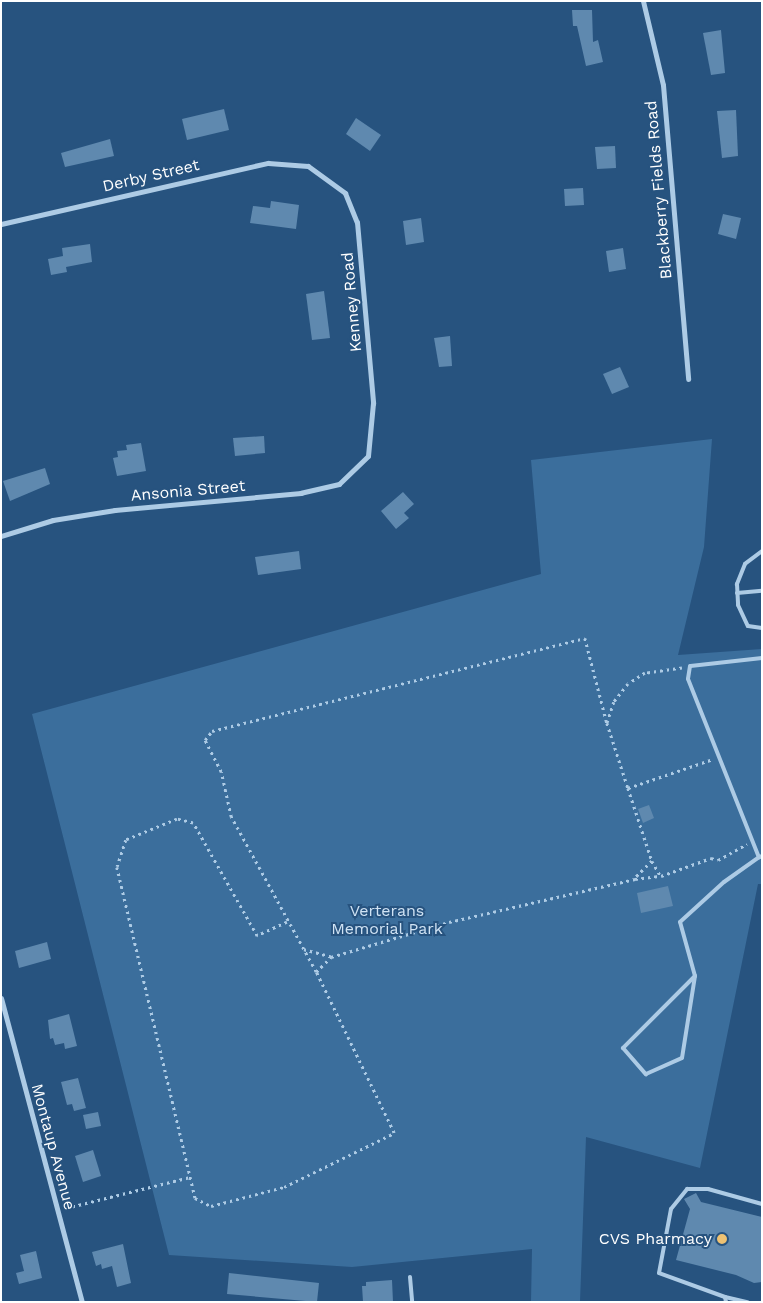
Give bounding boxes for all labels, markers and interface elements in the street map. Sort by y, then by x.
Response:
street label: Blackberry Fields Road [642,100,676,280]
street label: Derby Street [101,156,201,196]
street label: Kenney Road [338,251,366,353]
street label: Ansonia Street [130,476,246,506]
park label: Verterans Memorial Park [331,901,443,939]
street label: Montaup Avenue [27,1081,79,1213]
place label: CVS Pharmacy [599,1229,712,1249]
marker: CVS Pharmacy [716,1233,728,1245]

